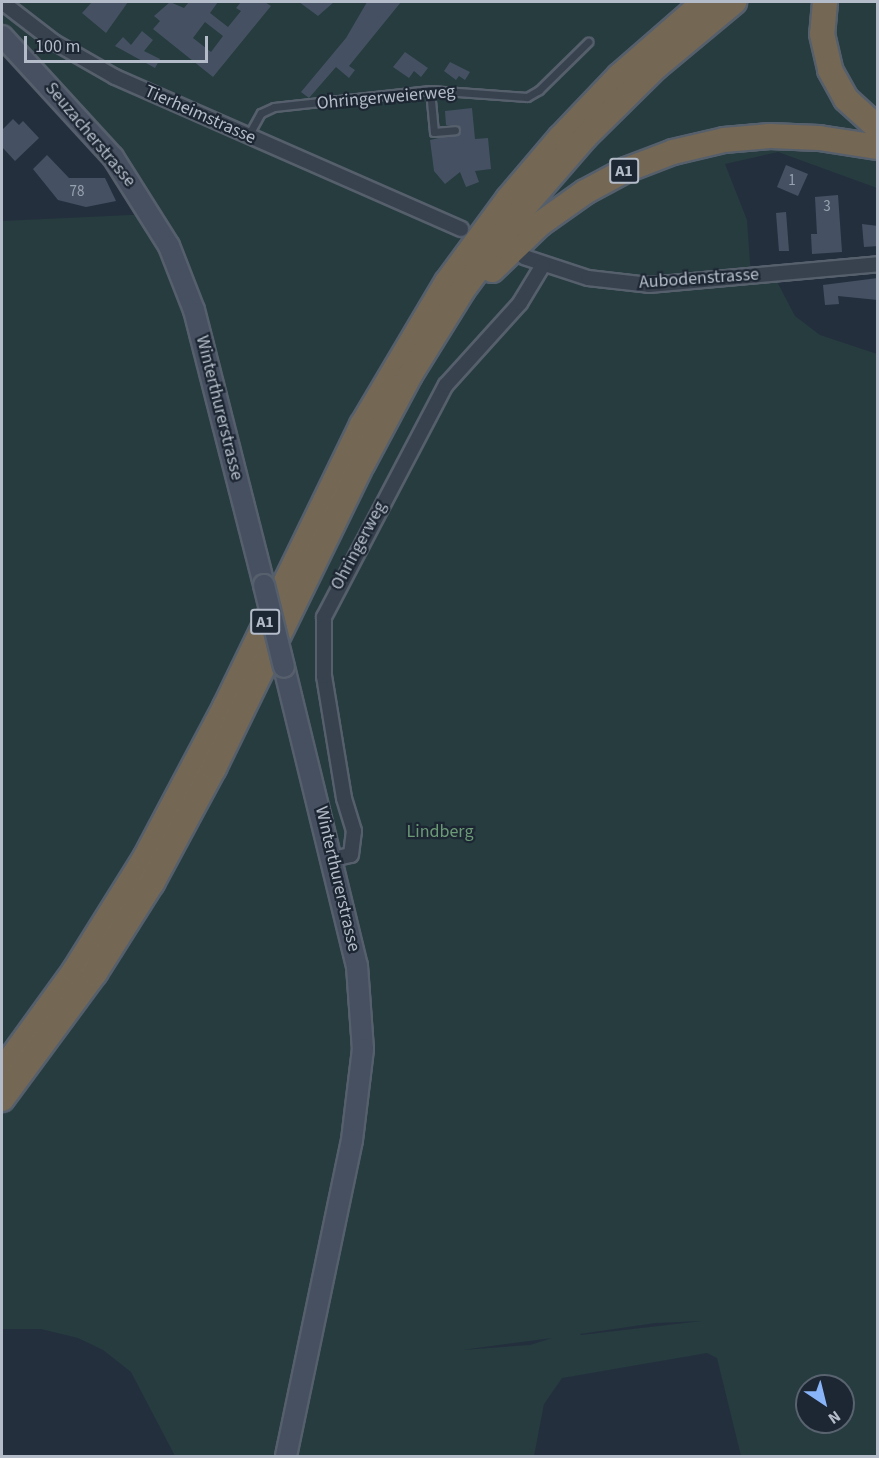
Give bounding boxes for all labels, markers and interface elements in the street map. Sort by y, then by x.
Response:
scale bar [27,24,212,62]
text: 100 m [35,34,80,59]
street label: Seuzacherstrasse [40,78,140,192]
street label: Tierheimstrasse [141,81,259,149]
street label: Ohringerweierweg [316,81,456,115]
road number: A1 [609,158,639,184]
house number: 1 [788,172,796,190]
house number: 78 [70,183,84,201]
house number: 3 [823,198,831,216]
street label: Aubodenstrasse [638,264,760,294]
street label: Winterthurerstrasse [191,333,247,483]
street label: Ohringerweg [327,498,391,594]
road number: A1 [250,609,280,635]
street label: Winterthurerstrasse [310,804,364,954]
park label: Lindberg [406,821,474,843]
north arrow [795,1374,855,1434]
text: N [824,1405,845,1429]

